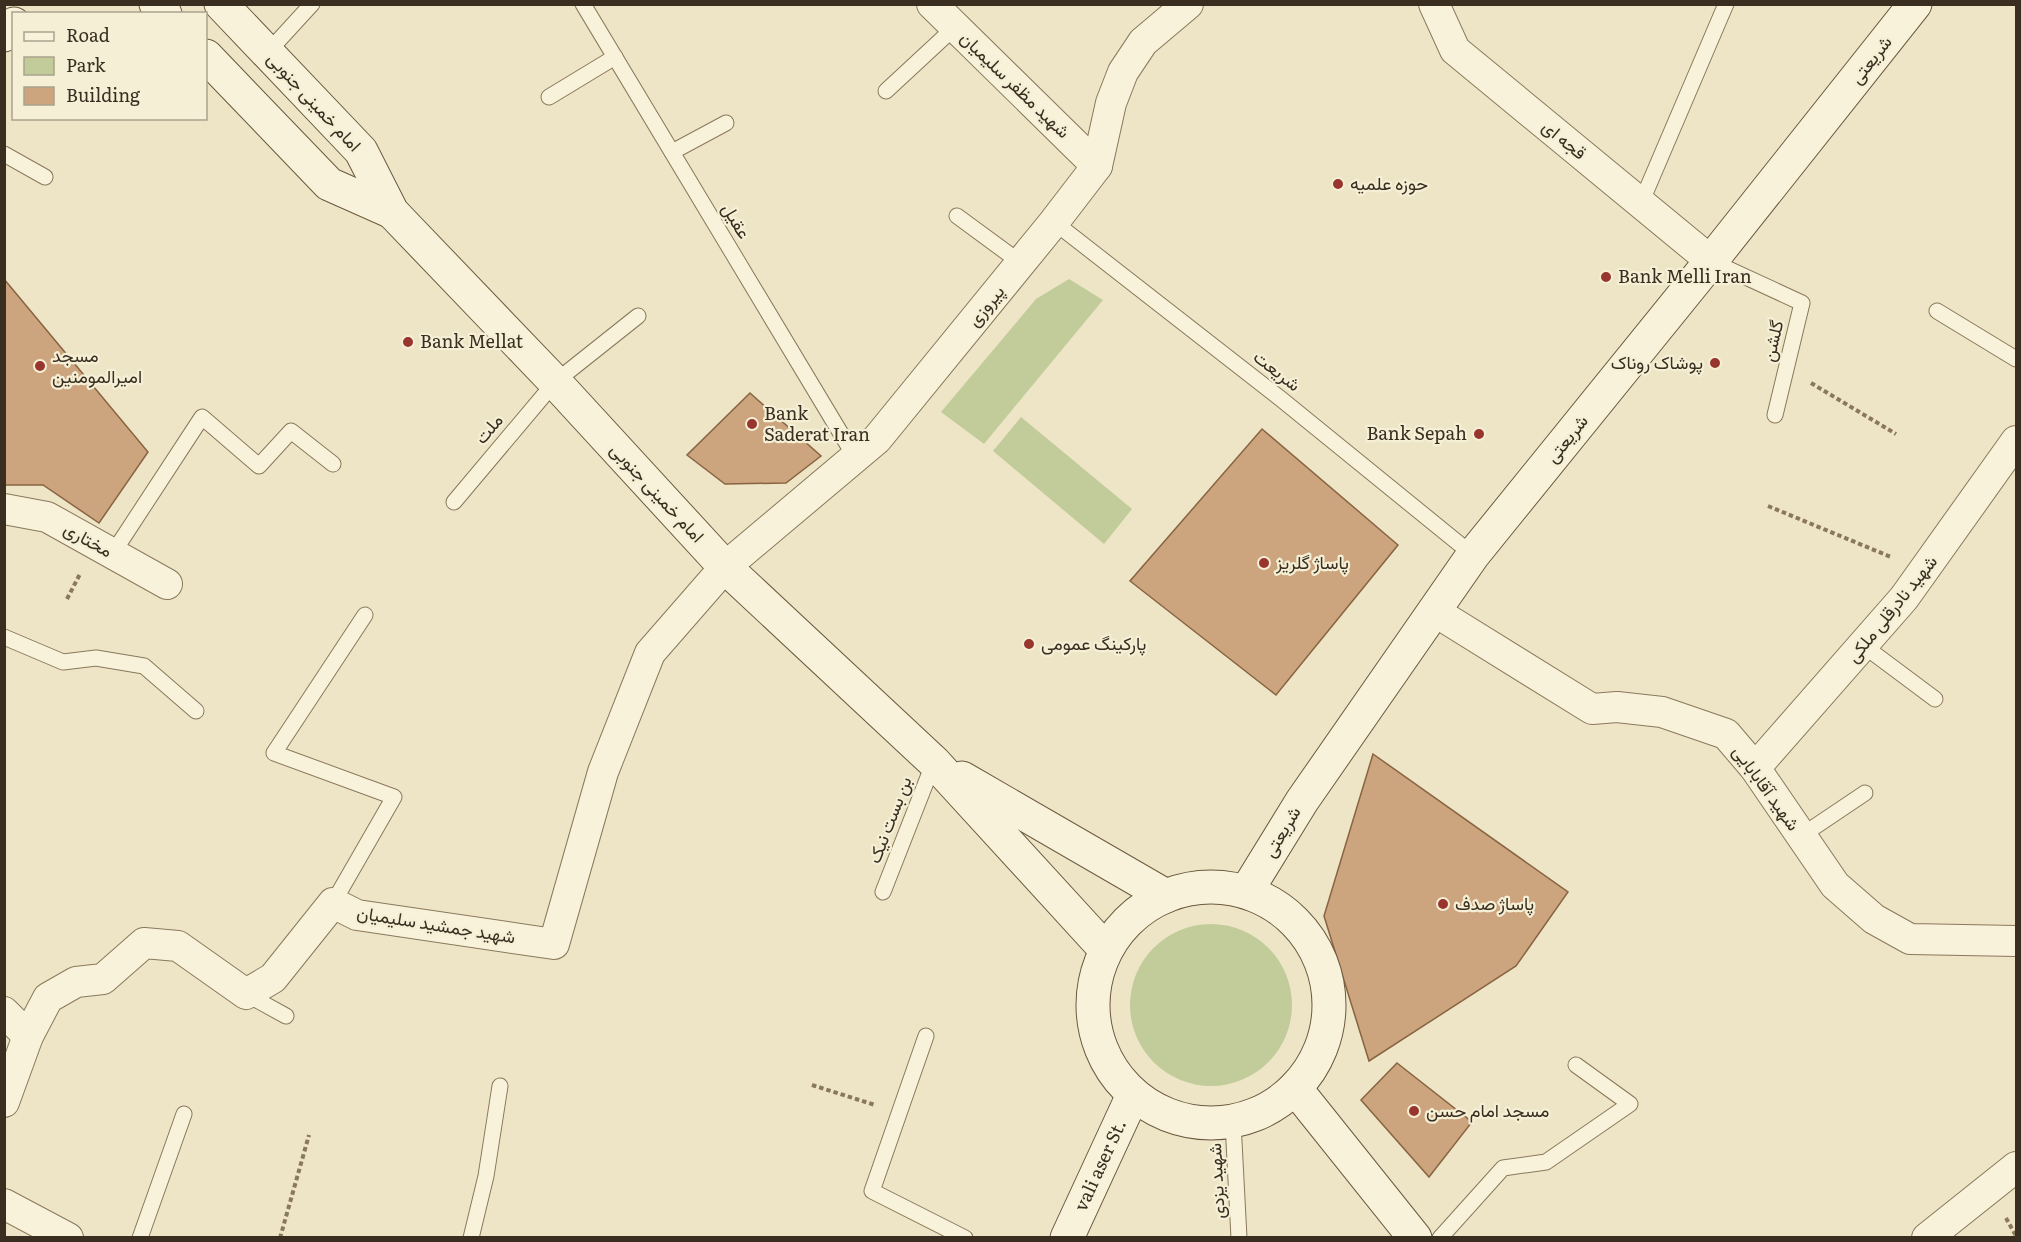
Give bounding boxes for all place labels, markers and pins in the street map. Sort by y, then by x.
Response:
place label: حوزه علمیه [1350,169,1428,196]
marker: حوزه علمیه [1331,177,1345,191]
place label: Bank Melli Iran [1618,262,1752,289]
marker: Bank Melli Iran [1599,270,1613,284]
place label: Bank Mellat [420,327,524,354]
marker: Bank Mellat [401,335,415,349]
place label: مسجد امیرالمومنین [52,341,142,389]
place label: پوشاک روناک [1611,348,1703,375]
marker: پوشاک روناک [1708,356,1722,370]
marker: مسجد امیرالمومنین [33,359,47,373]
place label: Bank Saderat Iran [764,399,870,447]
marker: Bank Saderat Iran [745,417,759,431]
place label: Bank Sepah [1366,419,1467,446]
marker: Bank Sepah [1472,427,1486,441]
place label: پاساژ گلریز [1275,548,1349,575]
marker: پاساژ گلریز [1257,556,1271,570]
place label: پارکینگ عمومی [1041,629,1146,656]
marker: پارکینگ عمومی [1022,637,1036,651]
place label: پاساژ صدف [1455,889,1534,916]
marker: پاساژ صدف [1436,897,1450,911]
place label: مسجد امام حسن [1426,1096,1549,1123]
marker: مسجد امام حسن [1407,1104,1421,1118]

